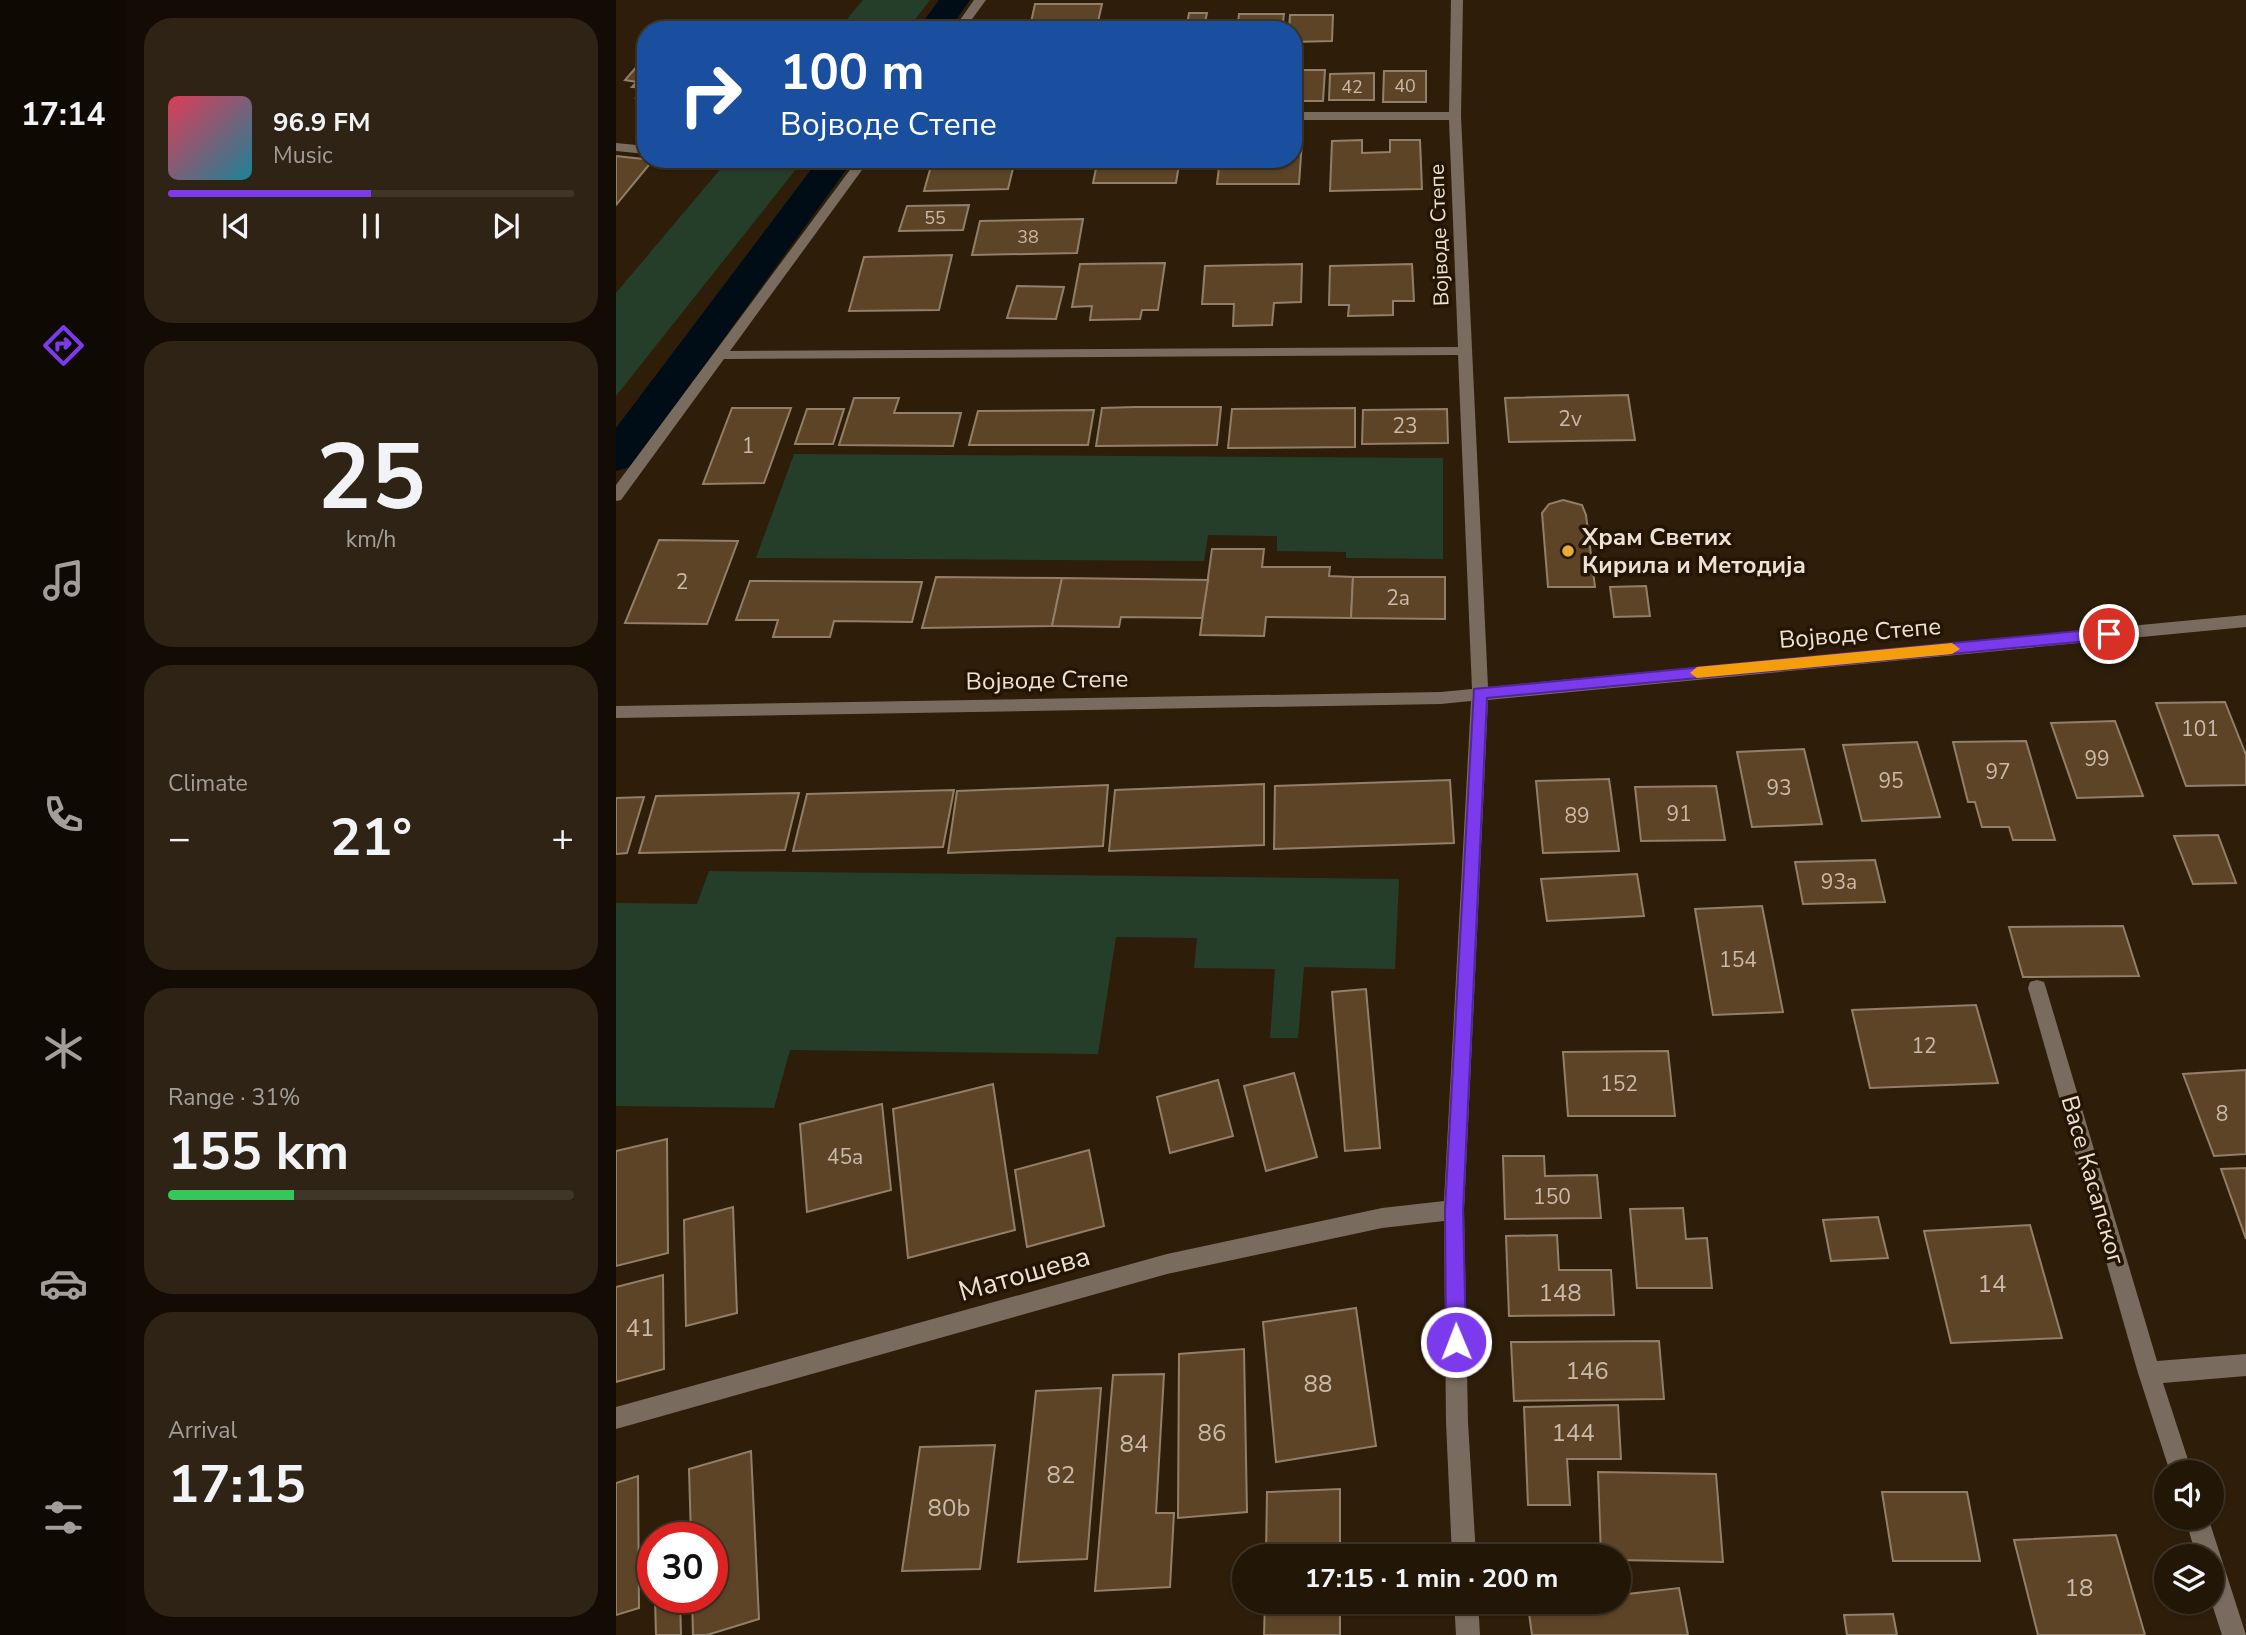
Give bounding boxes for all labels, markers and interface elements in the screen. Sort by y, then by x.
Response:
text: 100 m [780,39,924,106]
icon: right [665,49,756,140]
house number: 40 [1394,74,1416,98]
house number: 42 [1341,75,1363,99]
text: 17:14 [21,93,105,136]
text: Војводе Степе [780,103,997,146]
text: 96.9 FM [273,105,370,140]
text: Music [273,140,333,171]
street label: Војводе Степе [1423,163,1455,307]
house number: 55 [924,206,946,230]
icon: previous [217,207,255,245]
icon: pause [352,207,390,245]
icon: next [487,207,525,245]
house number: 38 [1017,225,1039,249]
icon: directions [39,321,88,370]
house number: 2v [1558,405,1582,433]
house number: 23 [1392,412,1418,440]
text: 25 [316,416,426,540]
house number: 1 [742,432,754,460]
place label: Храм Светих Кирила и Методија [1581,521,1806,581]
text: km/h [346,524,396,555]
marker: Храм Светих Кирила и Методија [1560,543,1576,559]
icon: music [39,556,88,605]
house number: 2 [676,568,688,596]
house number: 2a [1386,584,1410,612]
pin [2079,604,2139,664]
street label: Војводе Степе [1778,610,1942,656]
icon: arrive [2090,615,2128,653]
street label: Војводе Степе [965,663,1129,697]
house number: 101 [2181,715,2219,743]
house number: 99 [2084,745,2110,773]
house number: 97 [1985,758,2011,786]
house number: 95 [1878,767,1904,795]
text: Climate [168,768,248,799]
house number: 93 [1766,774,1792,802]
icon: phone [39,790,88,839]
house number: 91 [1666,800,1692,828]
text: 21° [330,802,412,873]
house number: 89 [1564,802,1590,830]
text: − [168,813,191,864]
text: + [551,813,574,864]
house number: 93a [1821,868,1857,896]
house number: 154 [1719,946,1757,974]
icon: climate [39,1024,88,1073]
house number: 12 [1911,1032,1937,1060]
house number: 152 [1600,1070,1638,1098]
text: Range · 31% [168,1082,300,1113]
street label: Васе Касапског [2054,1092,2133,1269]
house number: 8 [2216,1100,2228,1128]
text: 155 km [168,1116,349,1187]
house number: 45a [827,1143,863,1171]
house number: 150 [1533,1183,1571,1211]
street label: Матошева [954,1237,1095,1311]
icon: car [39,1259,88,1308]
house number: 14 [1978,1268,2006,1300]
house number: 148 [1538,1277,1582,1309]
position arrow [1419,1305,1493,1379]
house number: 41 [626,1312,654,1344]
house number: 146 [1565,1355,1609,1387]
house number: 88 [1304,1368,1332,1400]
text: Arrival [168,1415,237,1446]
house number: 86 [1198,1417,1226,1449]
house number: 144 [1551,1417,1595,1449]
house number: 84 [1120,1428,1148,1460]
text: 17:15 [168,1449,306,1520]
house number: 82 [1047,1459,1075,1491]
map controls [2154,1460,2224,1614]
button: sound [2154,1460,2224,1530]
house number: 80b [928,1492,970,1524]
icon: filters [39,1493,88,1542]
speed limit sign: 30 [637,1522,728,1613]
button: layers [2154,1544,2224,1614]
text: 17:15 · 1 min · 200 m [1305,1561,1558,1596]
house number: 18 [2065,1572,2093,1604]

